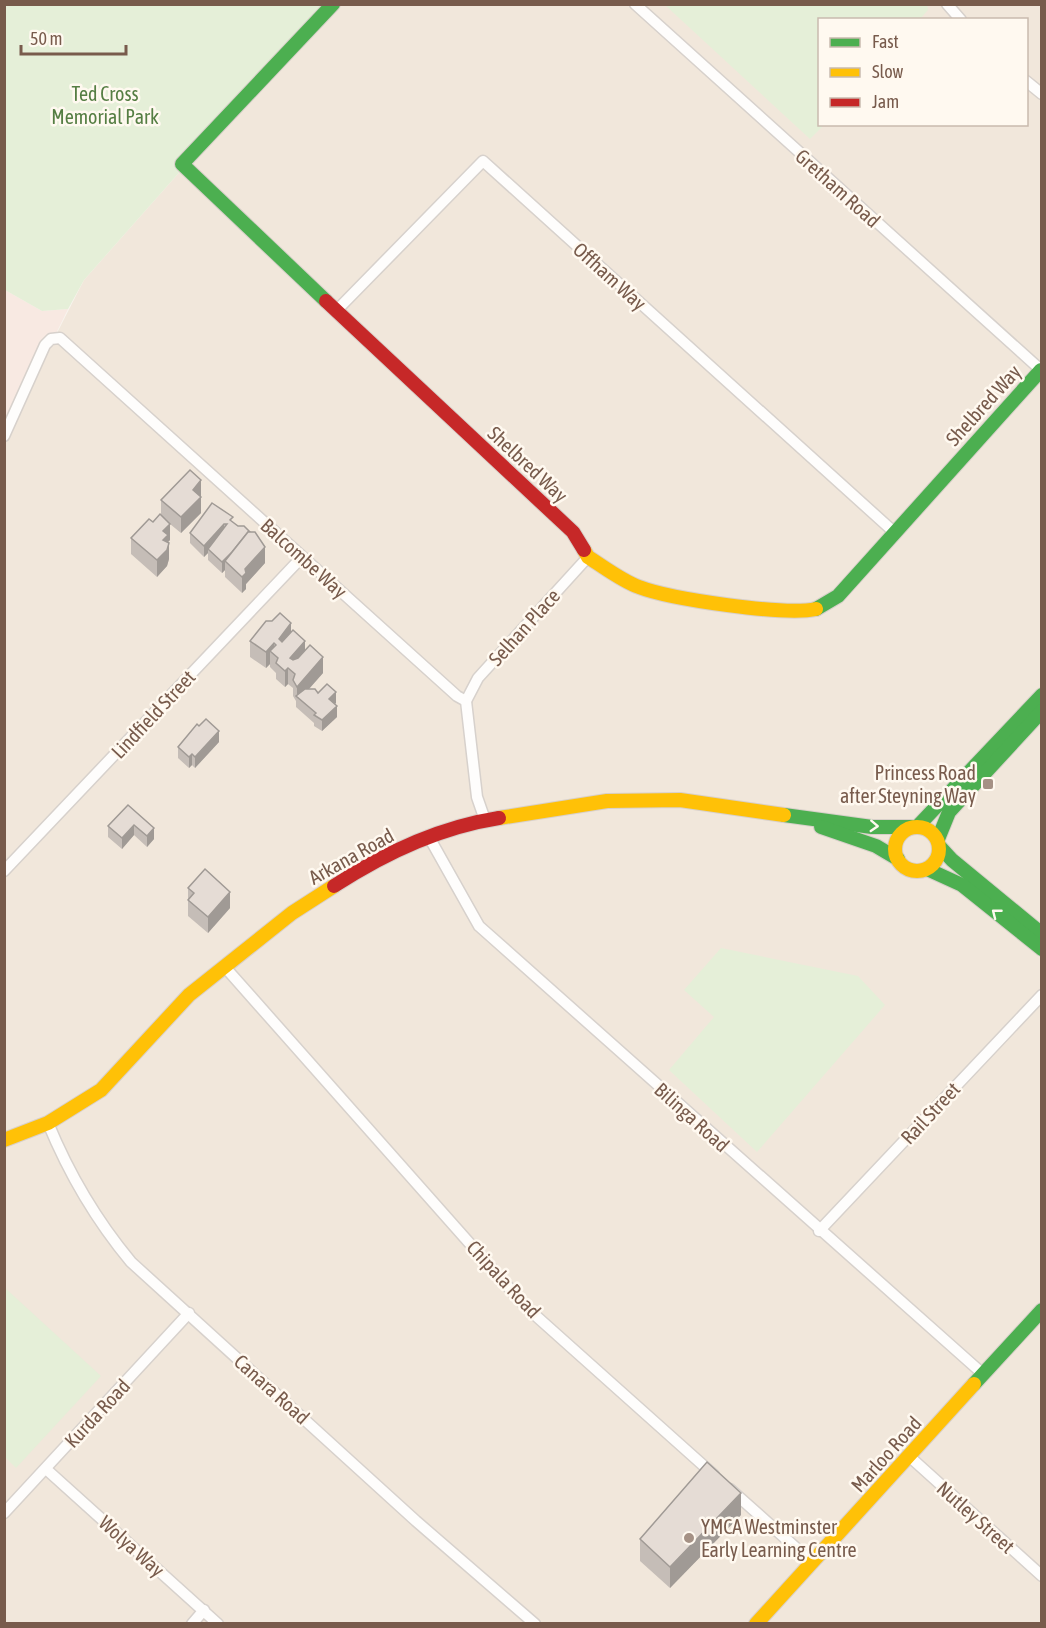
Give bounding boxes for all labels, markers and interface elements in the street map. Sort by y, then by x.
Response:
scale bar [21,18,126,56]
legend [818,18,1028,126]
text: 50 m [30,28,62,49]
text: Fast [872,31,899,52]
text: Slow [872,61,903,82]
park label: Ted Cross Memorial Park [51,82,159,128]
text: Jam [872,91,899,112]
street label: Gretham Road [791,144,885,232]
street label: Offham Way [569,237,651,315]
street label: Shelbred Way [941,360,1025,450]
street label: Shelbred Way [483,421,573,507]
street label: Balcombe Way [256,513,352,603]
street label: Selhan Place [484,584,564,670]
street label: Lindfield Street [106,665,200,763]
place label: Princess Road after Steyning Way [840,761,976,807]
marker: Princess Road after Steyning Way [981,777,995,791]
one-way arrow [870,820,879,833]
street label: Arkana Road [304,823,398,889]
one-way arrow [991,909,1002,920]
street label: Rail Street [896,1077,964,1149]
street label: Bilinga Road [650,1078,734,1156]
street label: Chipala Road [462,1235,546,1323]
street label: Canara Road [230,1349,314,1429]
street label: Kurda Road [60,1374,134,1452]
street label: Marloo Road [846,1412,926,1496]
street label: Nutley Street [933,1476,1020,1558]
street label: Wolya Way [95,1511,169,1581]
place label: YMCA Westminster Early Learning Centre [701,1515,857,1561]
marker: YMCA Westminster Early Learning Centre [682,1531,696,1545]

